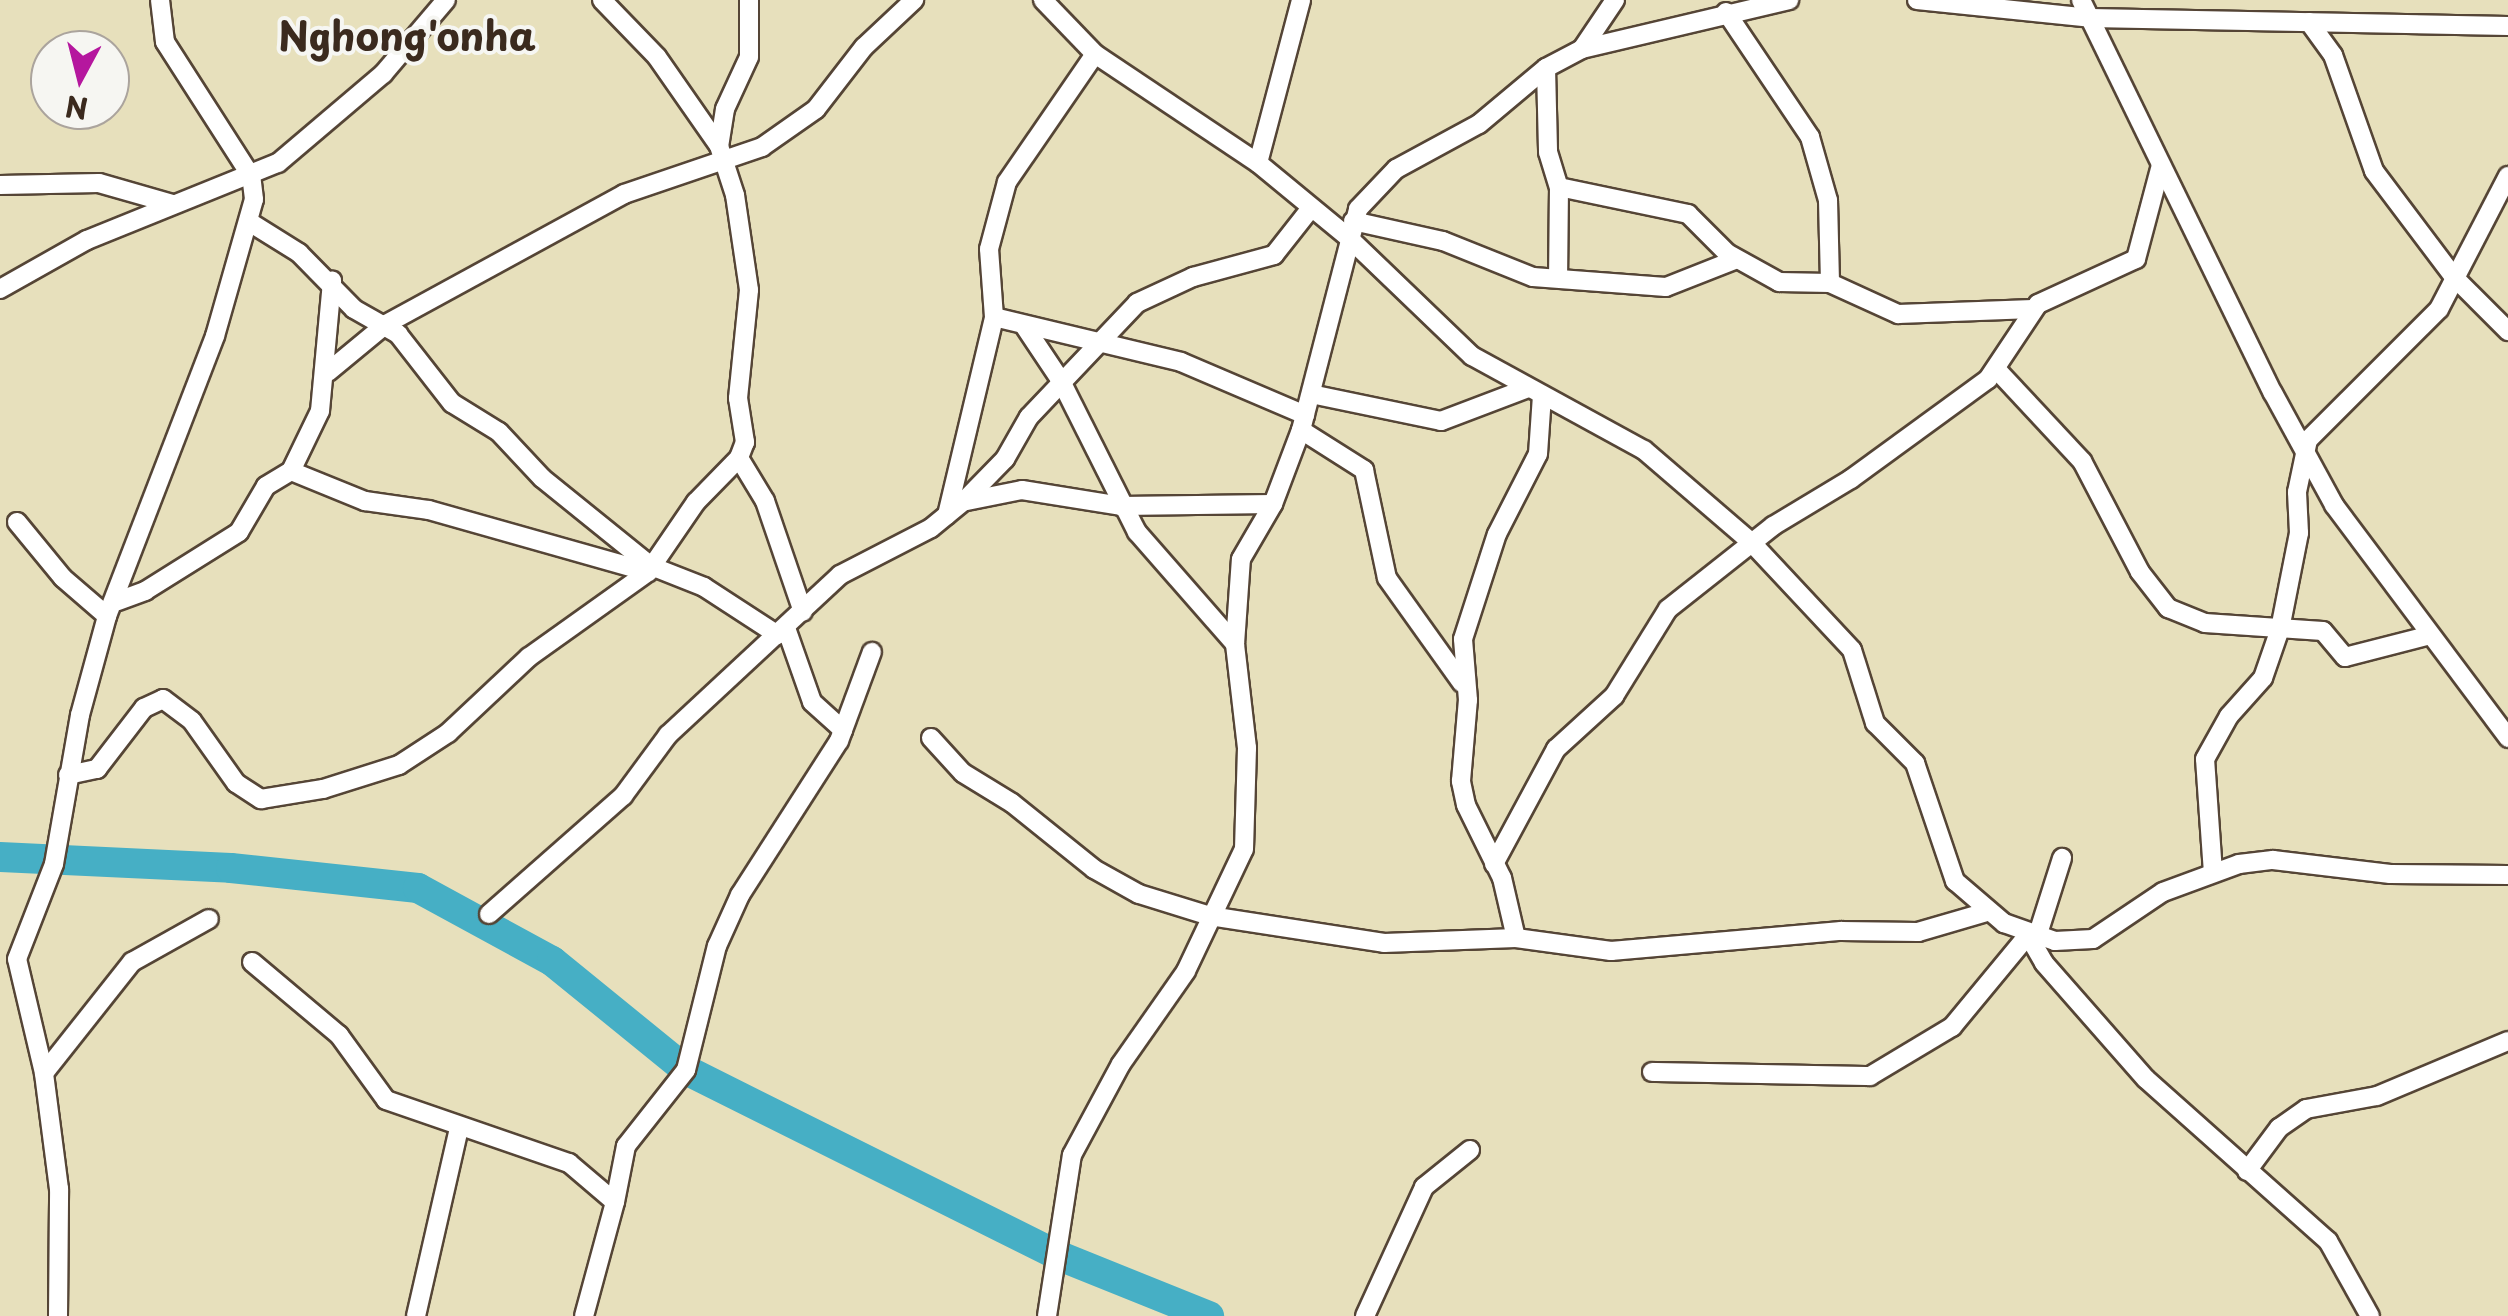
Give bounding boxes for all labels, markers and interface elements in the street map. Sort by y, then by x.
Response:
district label: Nghong'onha [278,11,536,59]
north arrow [30,30,130,130]
text: N [63,86,90,131]

